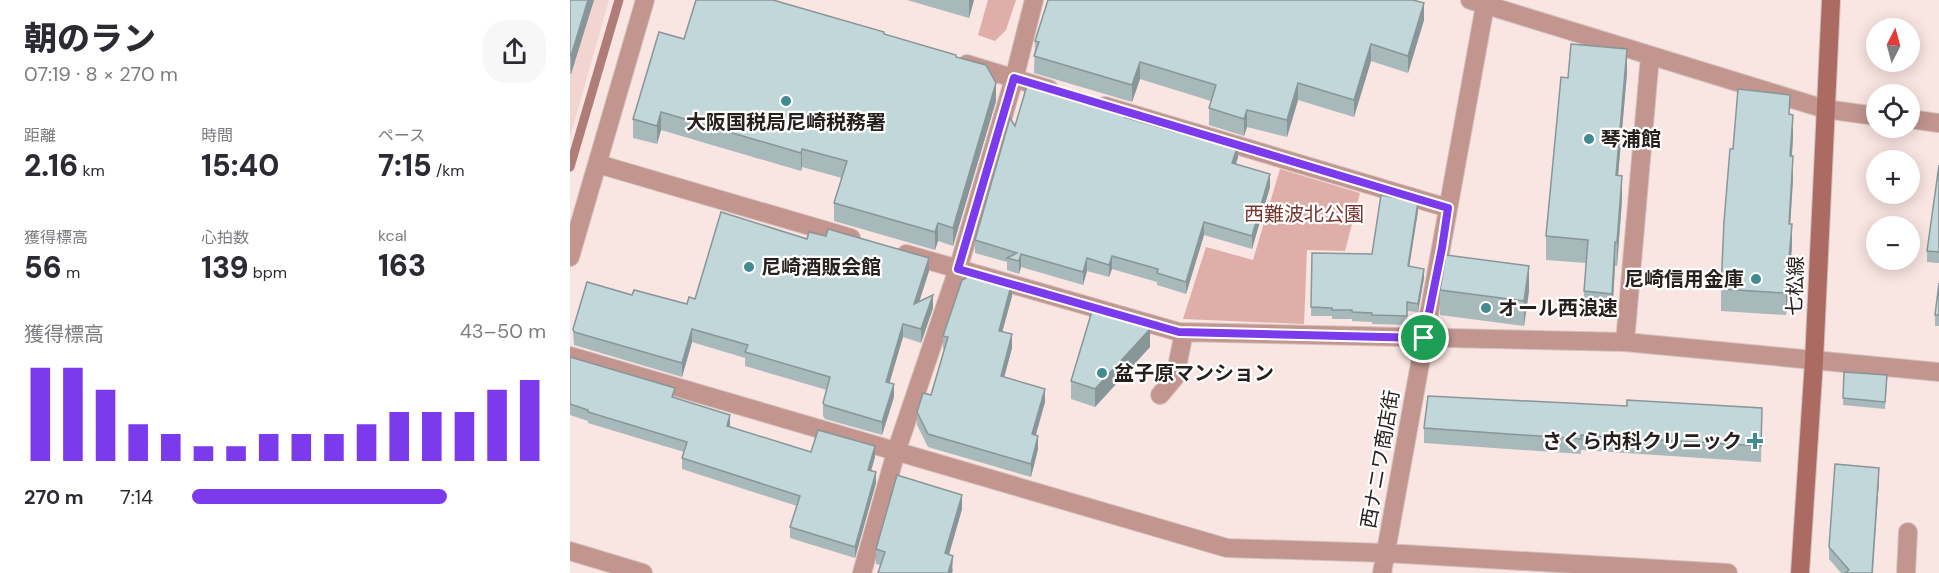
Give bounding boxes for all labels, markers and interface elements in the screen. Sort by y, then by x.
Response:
text: 朝のラン [24,17,156,60]
north arrow [1866,18,1920,72]
map controls [1866,18,1920,270]
button: share [483,20,546,83]
text: 07:19 · 8 × 270 m [24,61,178,87]
button: locate [1866,84,1920,138]
marker: 大阪国税局尼崎税務署 [779,94,793,108]
place label: 大阪国税局尼崎税務署 [686,109,886,135]
text: 距離 [24,125,56,146]
text: 時間 [201,125,233,146]
text: ペース [378,125,425,146]
place label: 琴浦館 [1601,126,1661,152]
marker: 琴浦館 [1582,132,1596,146]
text: 2.16 [24,146,78,185]
text: 15:40 [201,146,279,185]
text: 7:15 [378,146,432,185]
button: + [1866,150,1920,204]
text: km [78,160,105,181]
text: /km [432,160,465,181]
park label: 西難波北公園 [1244,201,1364,227]
button: − [1866,216,1920,270]
text: kcal [378,225,407,246]
text: 獲得標高 [24,227,88,248]
text: 心拍数 [201,227,249,248]
text: 163 [378,246,426,285]
text: 56 [24,248,62,287]
text: 139 [201,248,249,287]
place label: 尼崎酒販会館 [761,254,881,280]
street label: 七松線 [1781,256,1809,316]
marker: 尼崎酒販会館 [742,260,756,274]
text: m [62,262,80,283]
text: bpm [249,262,287,283]
place label: 尼崎信用金庫 [1624,266,1744,292]
marker: 尼崎信用金庫 [1749,272,1763,286]
place label: オール西浪速 [1498,295,1618,321]
marker: オール西浪速 [1479,301,1493,315]
pin [1398,312,1449,363]
text: 43–50 m [460,318,546,344]
text: 獲得標高 [24,321,104,347]
icon: arrive [1407,321,1440,354]
place label: 盆子原マンション [1114,360,1274,386]
marker: 盆子原マンション [1095,366,1109,380]
street label: 西ナニワ商店街 [1355,388,1405,530]
place label: さくら内科クリニック [1542,428,1742,454]
marker: さくら内科クリニック [1746,432,1764,450]
text: 270 m [24,484,84,510]
text: 7:14 [120,484,153,510]

